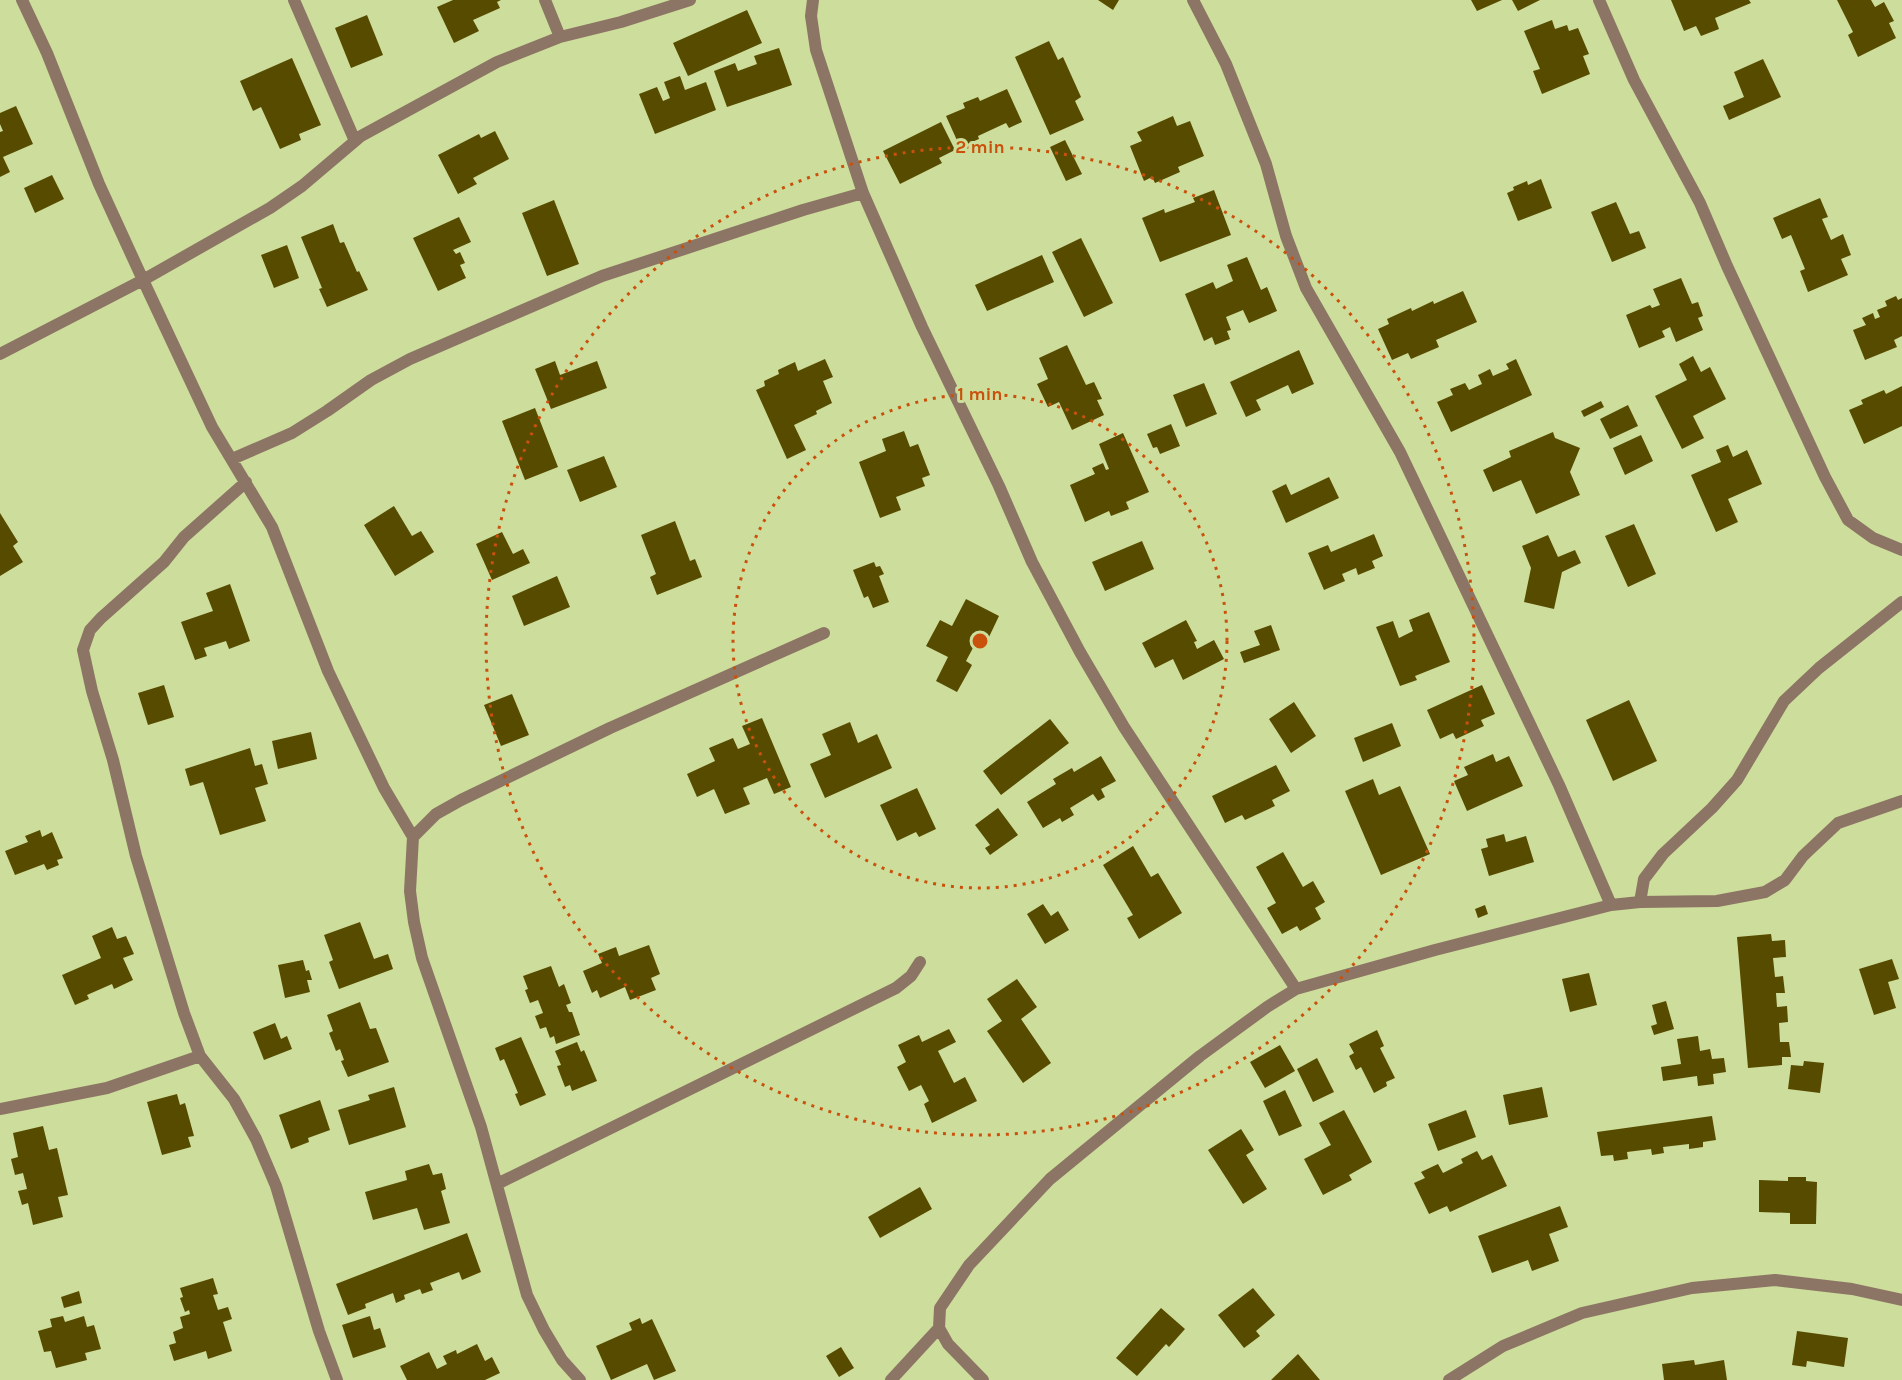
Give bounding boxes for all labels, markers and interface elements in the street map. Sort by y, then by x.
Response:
text: 2 min [955,136,1005,158]
text: 1 min [957,383,1003,405]
centre of rings [970,631,990,651]

